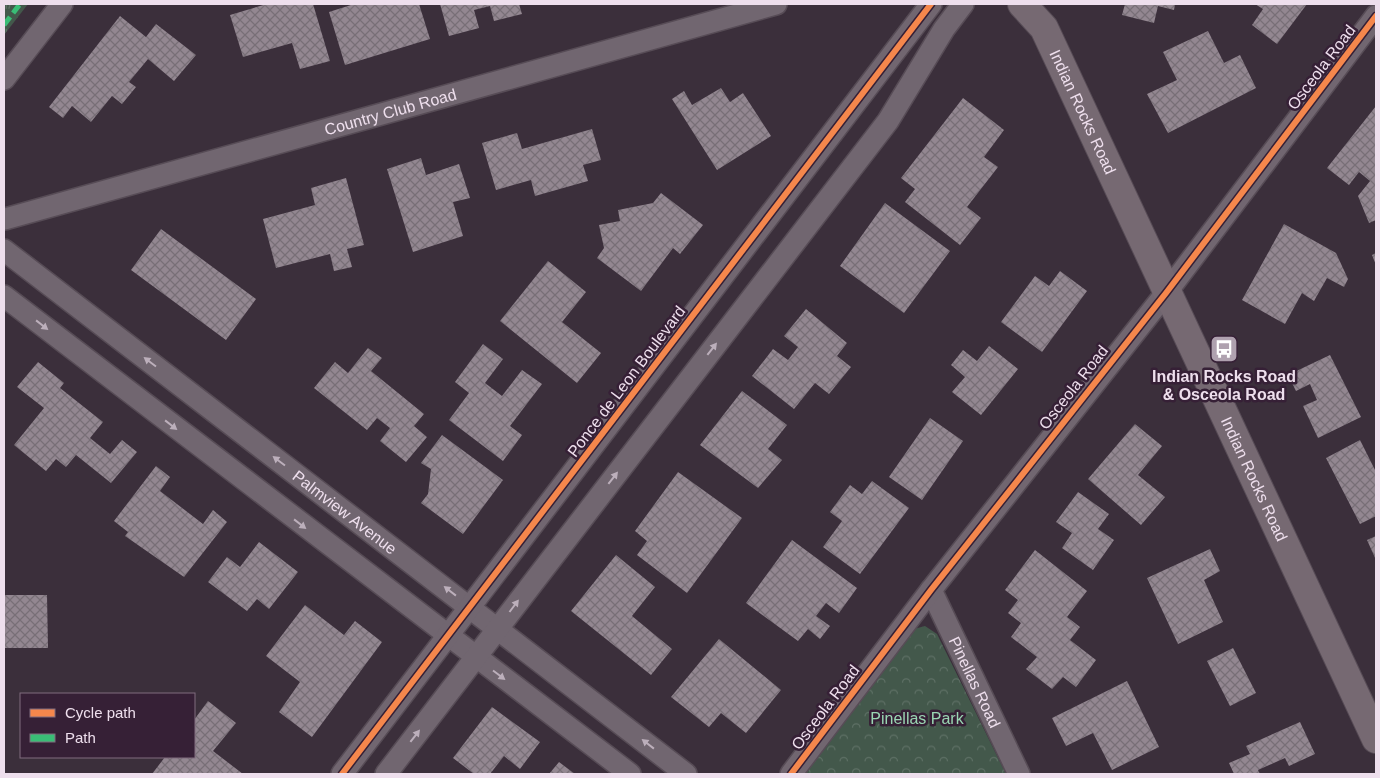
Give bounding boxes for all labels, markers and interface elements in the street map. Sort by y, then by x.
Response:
street label: Osceola Road [1284,22,1359,113]
street label: Indian Rocks Road [1046,47,1119,177]
street label: Country Club Road [323,86,458,139]
street label: Ponce de Leon Boulevard [564,303,689,460]
one-way arrow [35,320,48,331]
bus stop icon: Indian Rocks Road & Osceola Road [1209,334,1239,364]
street label: Osceola Road [1035,342,1111,432]
one-way arrow [707,343,718,356]
one-way arrow [143,357,157,367]
place label: Indian Rocks Road & Osceola Road [1152,368,1296,403]
street label: Indian Rocks Road [1218,414,1290,544]
one-way arrow [164,419,177,430]
one-way arrow [273,455,286,466]
street label: Palmview Avenue [290,467,400,558]
one-way arrow [608,471,618,485]
one-way arrow [293,518,306,529]
one-way arrow [444,586,457,597]
one-way arrow [509,600,519,613]
street label: Pinellas Road [946,634,1004,730]
street label: Osceola Road [788,662,863,753]
one-way arrow [492,670,505,681]
legend [20,693,195,758]
text: Cycle path [65,704,136,721]
park label: Pinellas Park [870,710,965,727]
text: Path [65,729,96,746]
one-way arrow [410,730,421,743]
one-way arrow [641,739,654,750]

